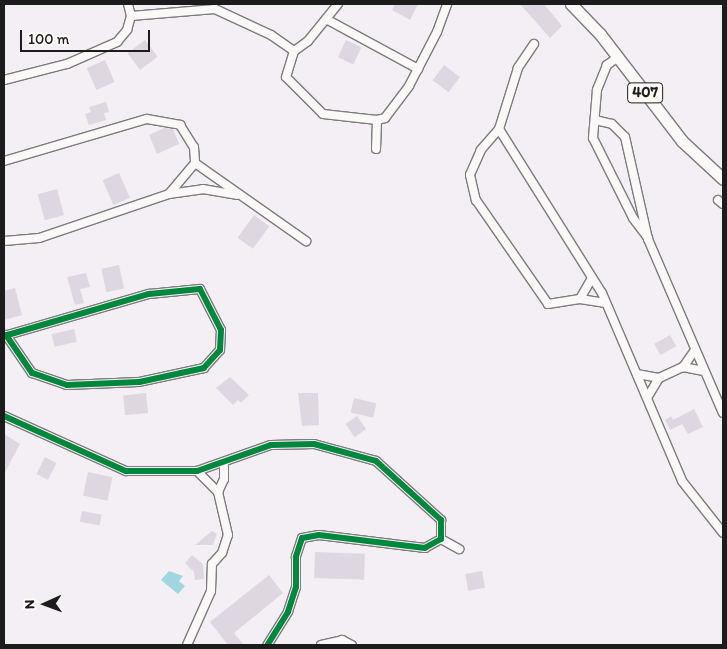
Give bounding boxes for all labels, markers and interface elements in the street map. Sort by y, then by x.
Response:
scale bar [22,20,152,52]
text: 100 m [28,30,69,48]
road number: 407 [626,80,664,106]
north arrow [20,579,70,629]
text: N [21,600,38,610]

